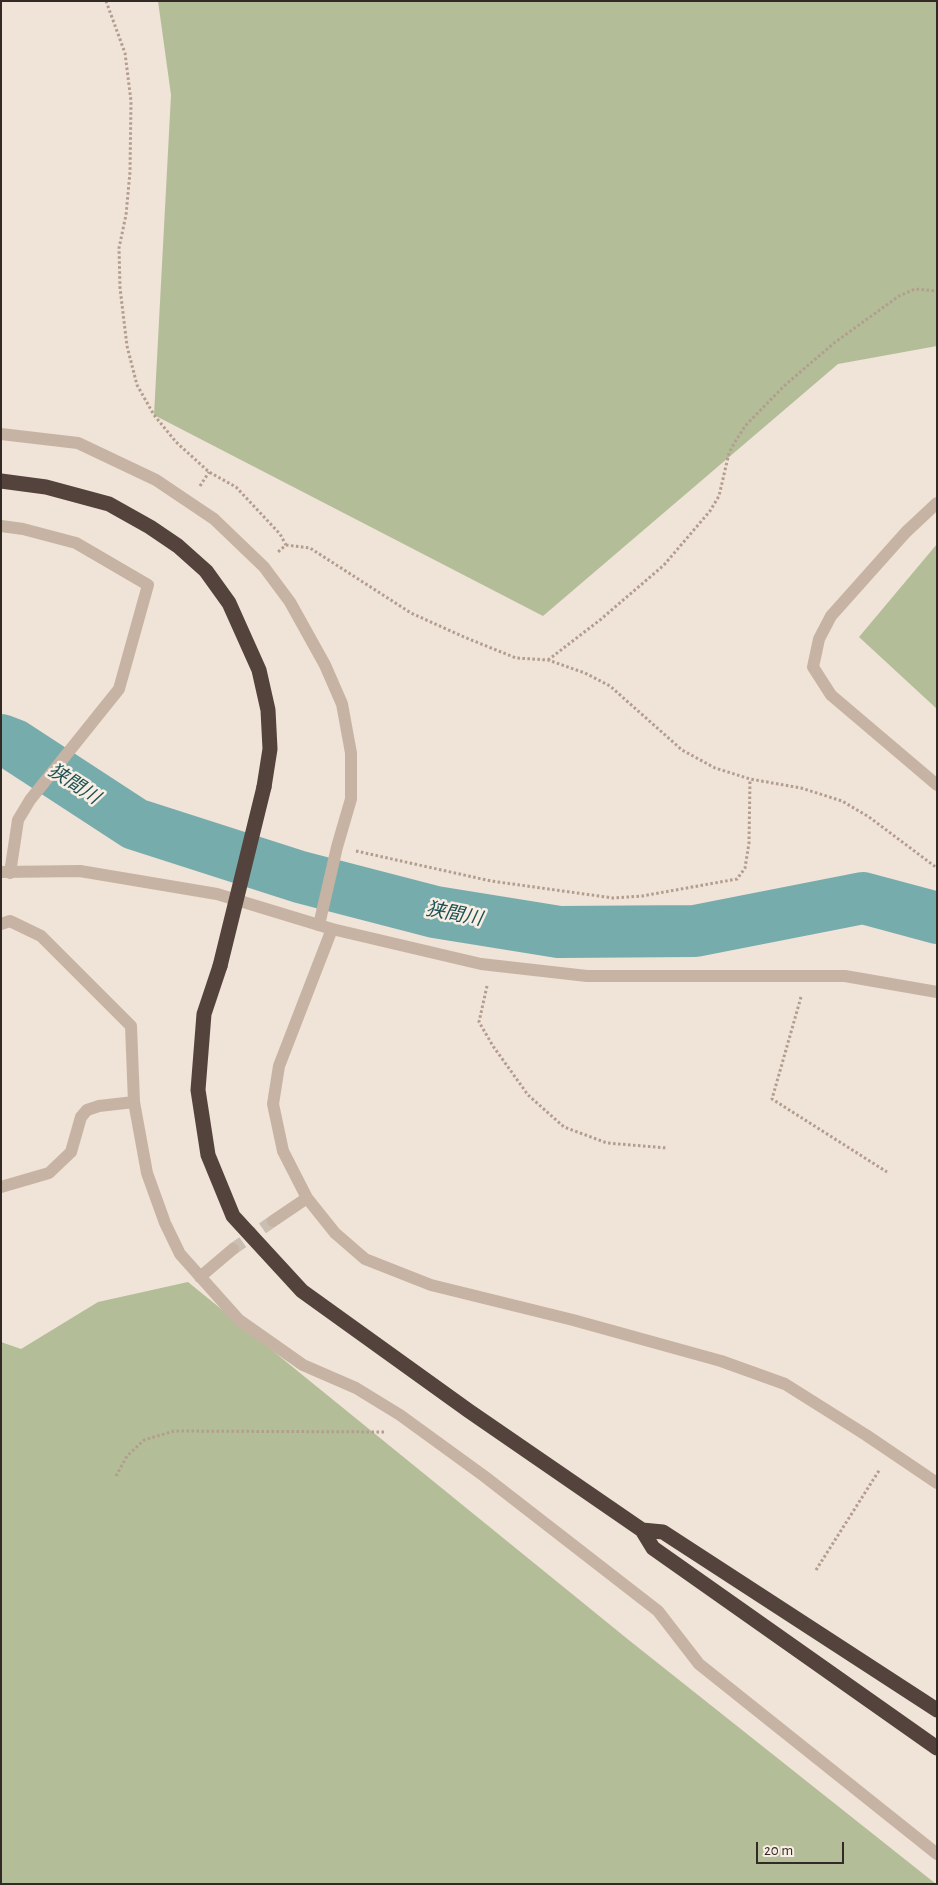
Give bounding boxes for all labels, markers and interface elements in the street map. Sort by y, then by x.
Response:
water label: 狭間川 [44,759,104,809]
water label: 狭間川 [424,897,484,931]
scale bar [758,1832,846,1864]
text: 20 m [764,1843,793,1858]

